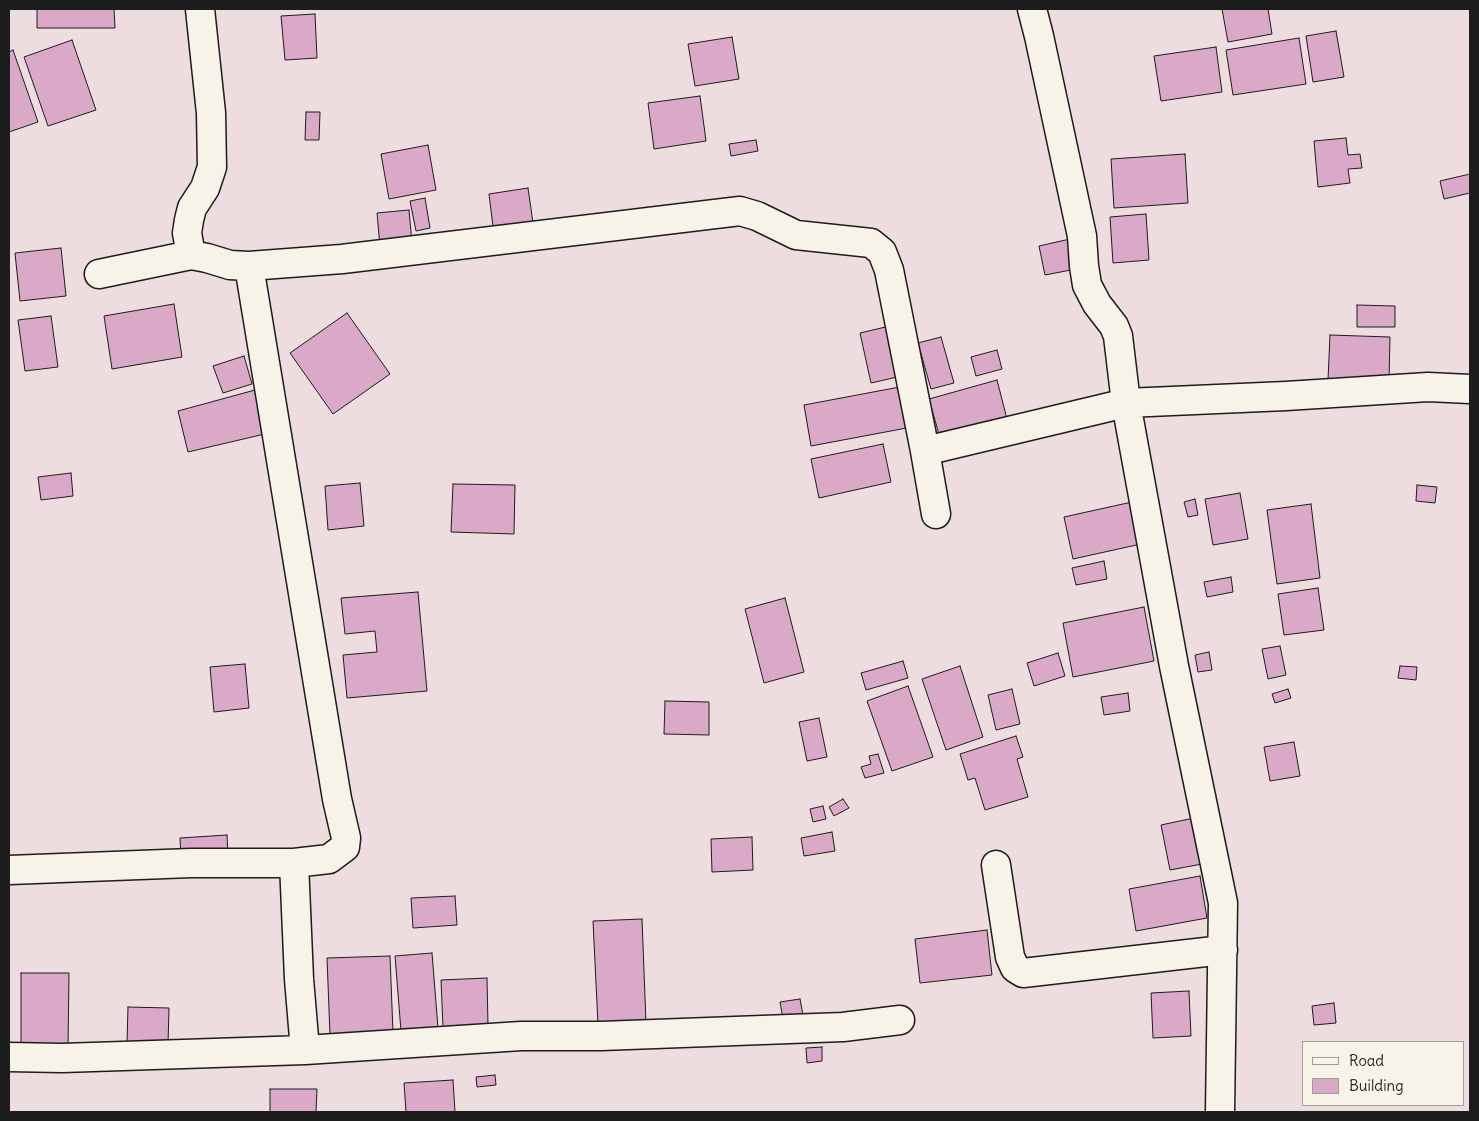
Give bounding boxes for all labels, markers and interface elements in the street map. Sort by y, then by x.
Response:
legend [1302,1041,1464,1106]
text: Road [1349,1051,1384,1070]
text: Building [1349,1076,1404,1095]

